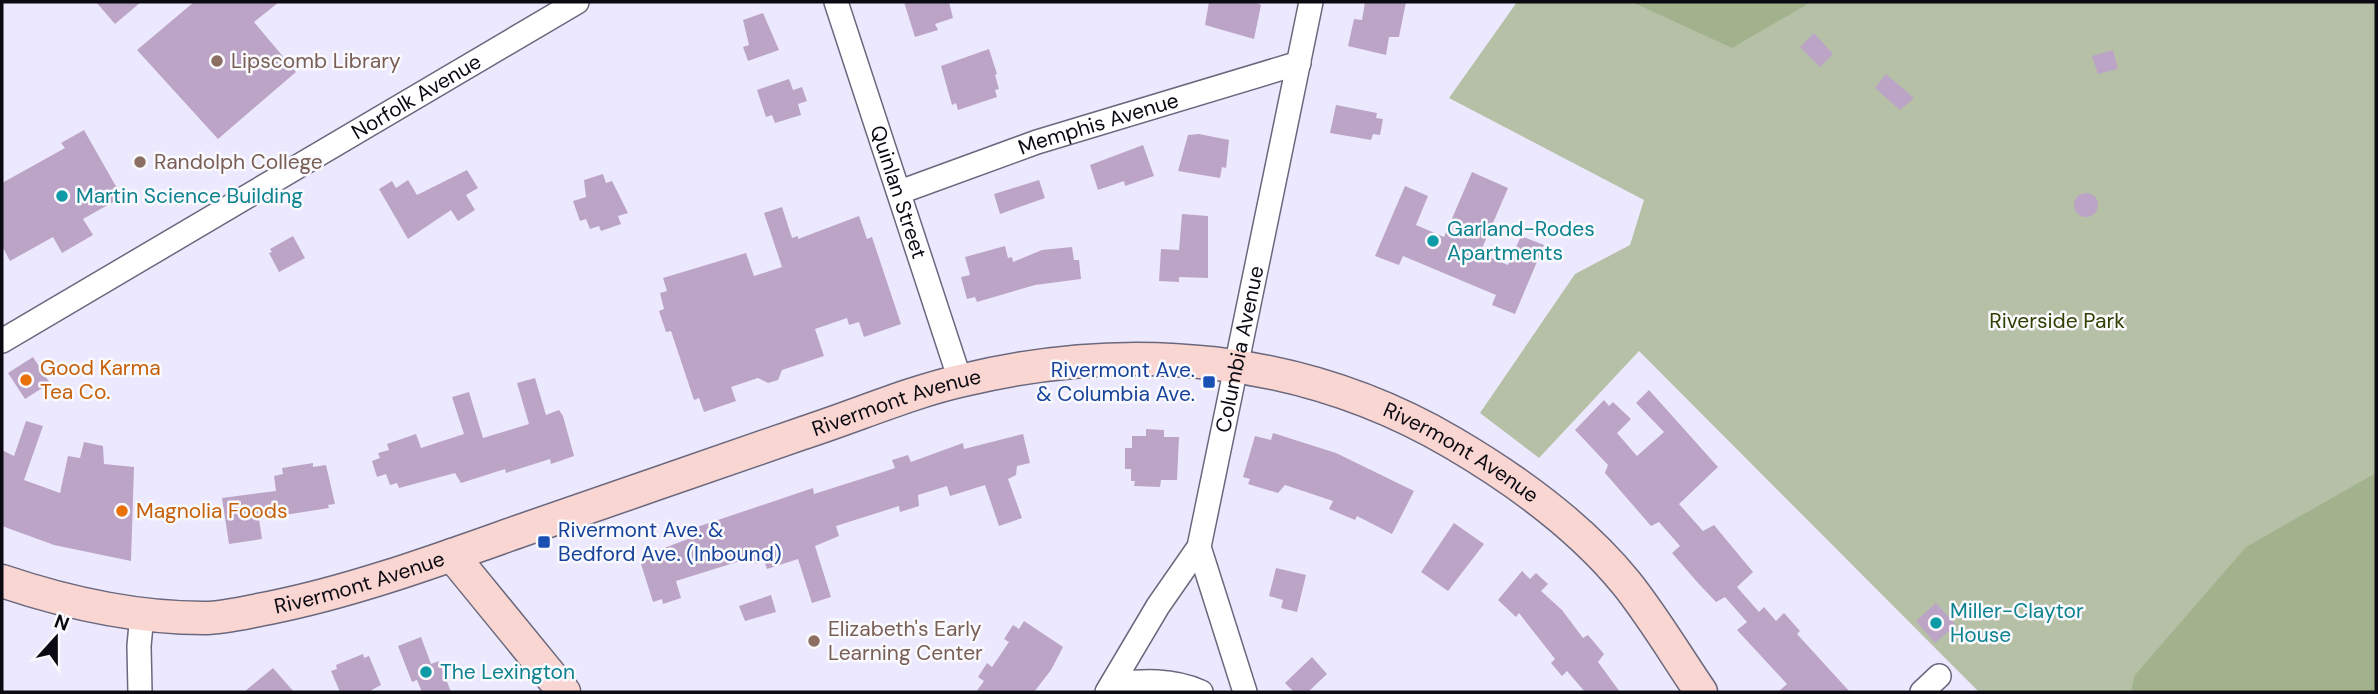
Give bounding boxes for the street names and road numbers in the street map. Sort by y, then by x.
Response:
street label: Norfolk Avenue [346,47,486,146]
street label: Memphis Avenue [1014,86,1182,162]
street label: Quinlan Street [863,122,933,262]
street label: Columbia Avenue [1209,263,1270,435]
street label: Rivermont Avenue [808,362,984,443]
street label: Rivermont Avenue [1379,396,1544,509]
street label: Rivermont Avenue [272,545,448,621]

